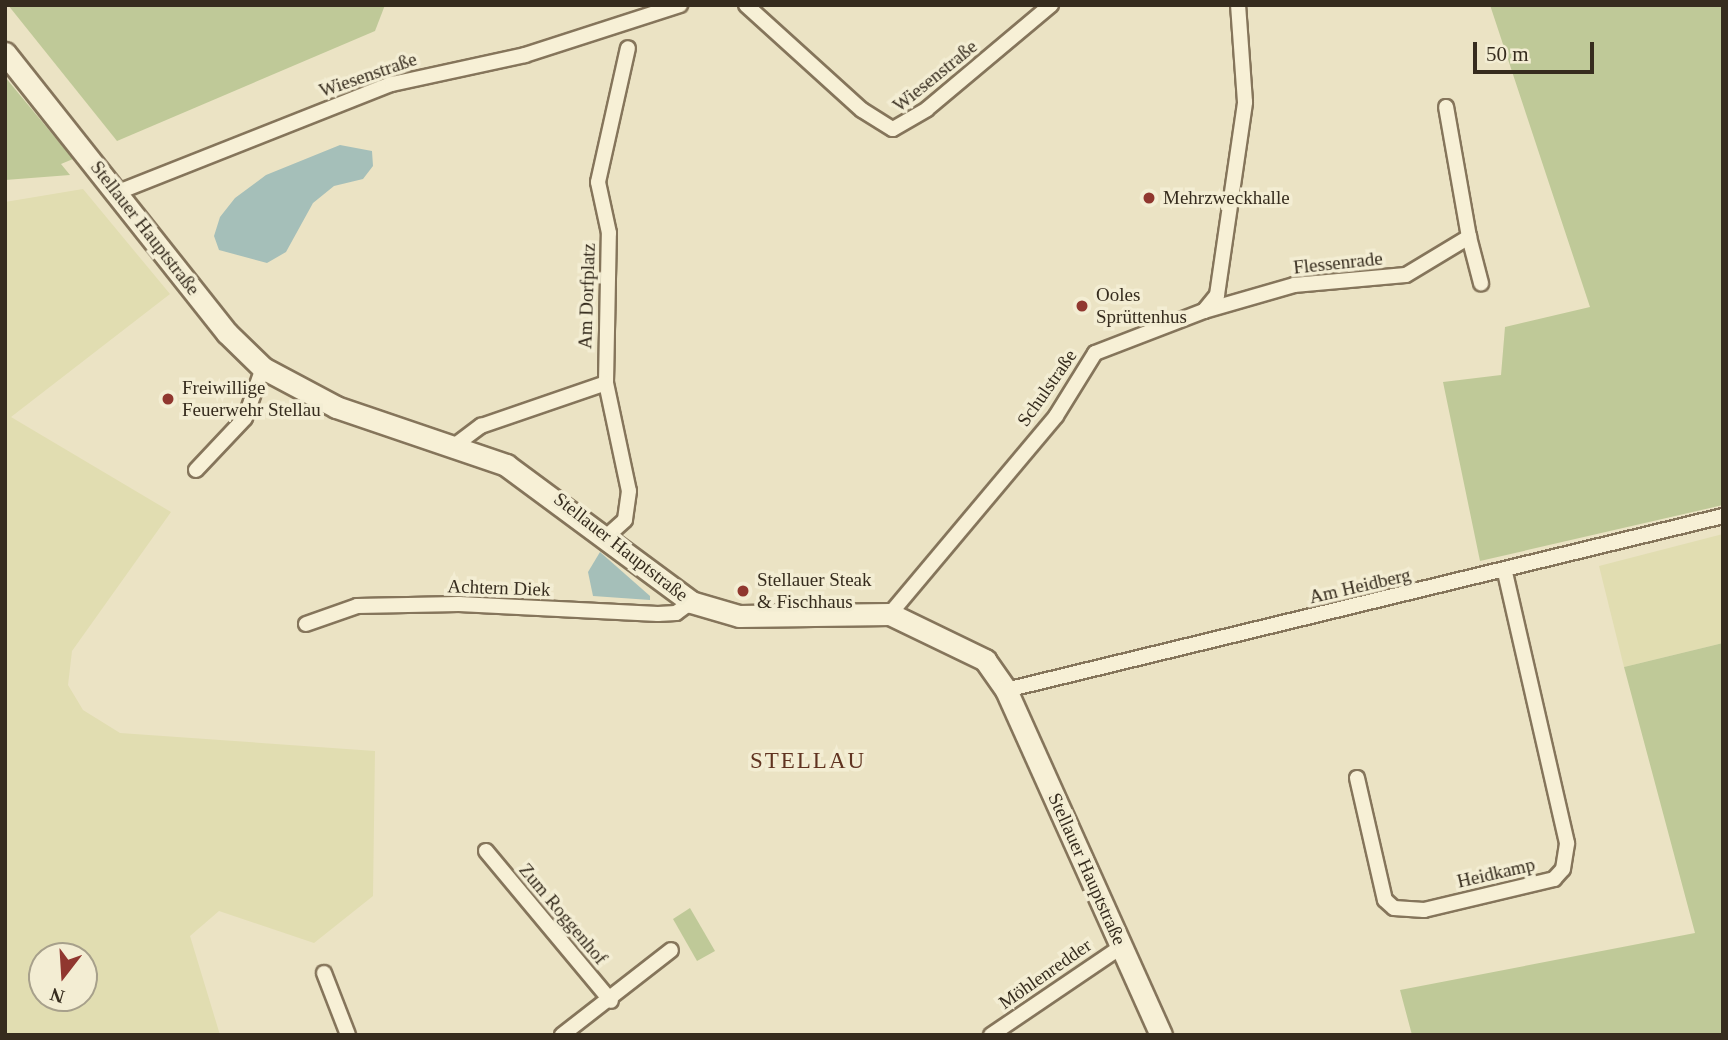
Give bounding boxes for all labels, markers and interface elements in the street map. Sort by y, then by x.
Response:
scale bar [1476,28,1597,72]
street label: Wiesenstraße [888,35,982,117]
text: 50 m [1486,42,1529,66]
street label: Wiesenstraße [316,48,420,102]
street label: Stellauer Hauptstraße [86,156,204,300]
place label: Mehrzweckhalle [1163,187,1290,209]
marker: Mehrzweckhalle [1141,190,1157,206]
street label: Am Dorfplatz [574,243,600,349]
street label: Flessenrade [1292,247,1384,279]
place label: Ooles Sprüttenhus [1096,284,1187,328]
marker: Ooles Sprüttenhus [1074,298,1090,314]
street label: Schulstraße [1012,345,1082,431]
place label: Freiwillige Feuerwehr Stellau [182,377,321,421]
marker: Freiwillige Feuerwehr Stellau [160,391,176,407]
street label: Stellauer Hauptstraße [549,488,693,606]
street label: Am Heidberg [1307,563,1413,609]
place label: Stellauer Steak & Fischhaus [757,569,871,613]
street label: Achtern Diek [447,575,551,601]
marker: Stellauer Steak & Fischhaus [735,583,751,599]
district label: STELLAU [751,747,865,775]
street label: Stellauer Hauptstraße [1043,789,1131,949]
street label: Heidkamp [1455,853,1537,893]
street label: Zum Roggenhof [514,859,612,969]
street label: Möhlenredder [994,934,1096,1014]
north arrow [28,942,98,1012]
text: N [48,984,67,1008]

